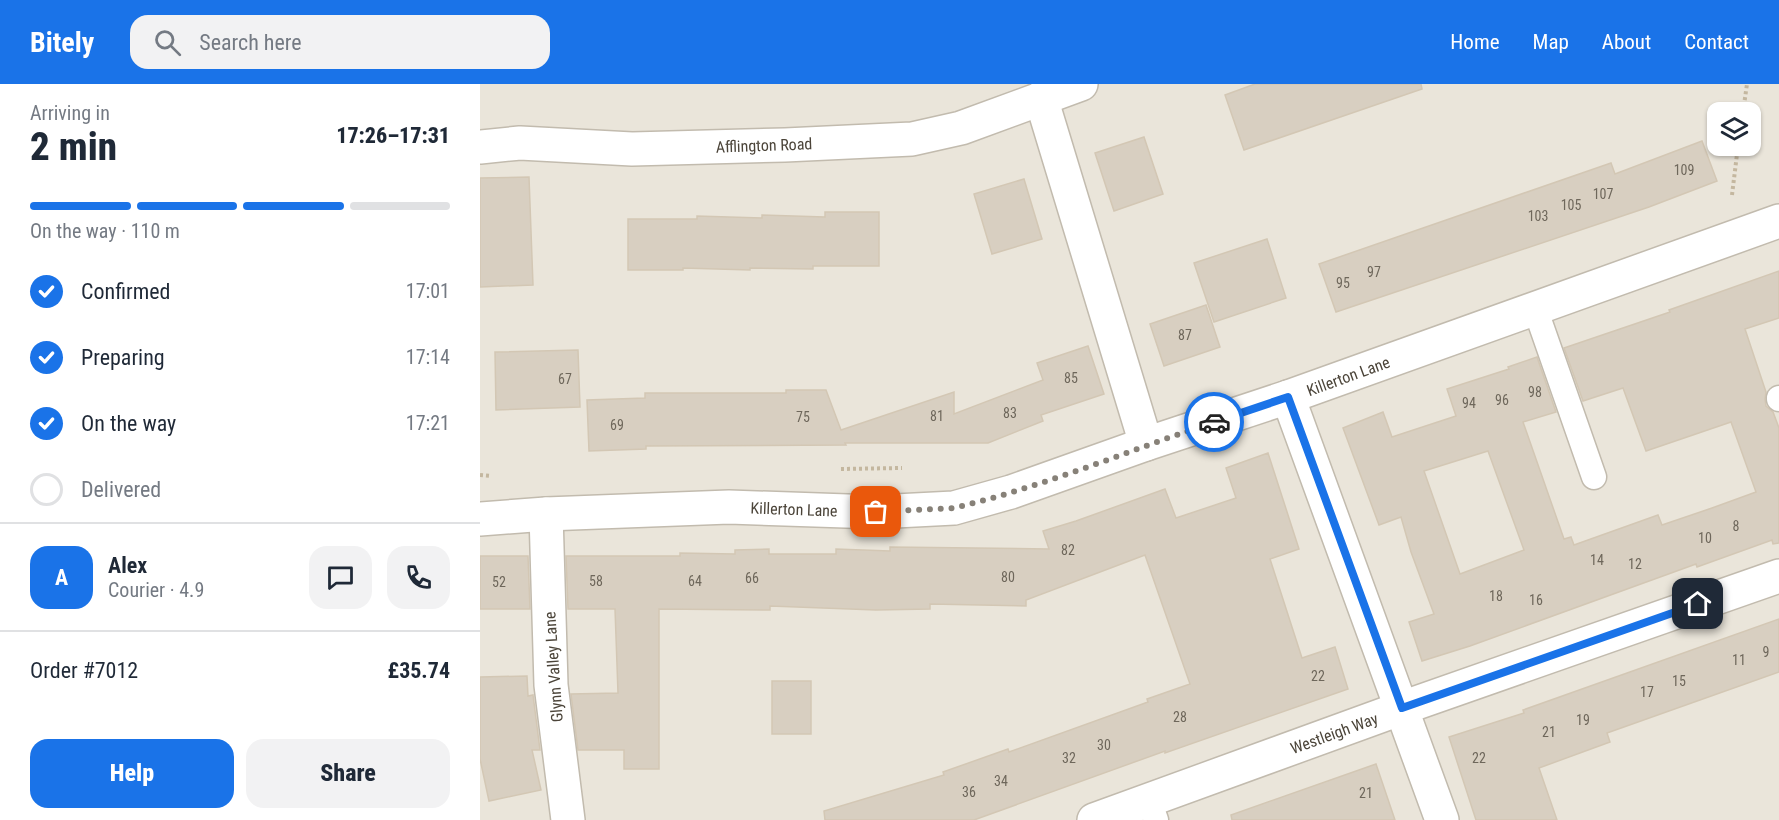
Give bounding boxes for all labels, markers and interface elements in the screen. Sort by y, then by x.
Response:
search box [130,15,550,69]
text: Bitely [30,26,94,59]
icon: search [151,26,184,59]
text: Search here [199,30,302,55]
text: Home [1450,30,1500,54]
text: Map [1533,30,1569,54]
text: About [1602,30,1651,54]
text: Contact [1684,30,1749,54]
text: Arriving in [30,101,110,125]
map controls [1707,102,1761,156]
button: layers [1707,102,1761,156]
text: 17:26–17:31 [336,123,450,148]
text: 2 min [30,124,117,170]
street label: Afflington Road [715,134,813,157]
house number: 109 [1674,162,1694,178]
house number: 107 [1593,186,1613,202]
house number: 105 [1561,197,1581,213]
house number: 103 [1528,208,1548,224]
text: On the way · 110 m [30,219,180,243]
house number: 97 [1367,264,1381,280]
icon: check [30,275,63,308]
house number: 95 [1336,275,1350,291]
text: Confirmed [81,279,170,304]
text: 17:01 [406,279,450,303]
house number: 87 [1178,327,1192,343]
icon: check [30,341,63,374]
text: Preparing [81,345,165,370]
text: 17:14 [406,345,450,369]
street label: Killerton Lane [1304,353,1392,400]
house number: 85 [1064,370,1078,386]
house number: 67 [558,371,572,387]
house number: 98 [1528,384,1542,400]
courier [1184,392,1244,452]
house number: 96 [1495,392,1509,408]
house number: 94 [1462,395,1476,411]
house number: 83 [1003,405,1017,421]
icon: car [1198,406,1231,439]
icon: check [30,407,63,440]
house number: 81 [930,408,944,424]
house number: 75 [796,409,810,425]
text: On the way [81,411,176,436]
text: 17:21 [406,411,450,435]
house number: 69 [610,417,624,433]
text: Delivered [81,477,161,502]
pin [850,486,901,537]
icon: bag [859,495,892,528]
street label: Killerton Lane [750,498,838,521]
house number: 8 [1733,518,1740,534]
house number: 10 [1698,530,1712,546]
house number: 82 [1061,542,1075,558]
button: chat [309,546,372,609]
button: phone [387,546,450,609]
house number: 14 [1590,552,1604,568]
text: Alex [108,553,147,578]
house number: 12 [1628,556,1642,572]
text: A [55,565,68,590]
house number: 80 [1001,569,1015,585]
house number: 66 [745,570,759,586]
house number: 58 [589,573,603,589]
house number: 64 [688,573,702,589]
house number: 52 [492,574,506,590]
text: Courier · 4.9 [108,578,204,602]
pin [1672,578,1723,629]
icon: home [1681,587,1714,620]
house number: 18 [1489,588,1503,604]
house number: 16 [1529,592,1543,608]
street label: Glynn Valley Lane [540,611,567,723]
house number: 9 [1763,644,1769,660]
house number: 11 [1732,652,1746,668]
text: Order #7012 [30,658,138,683]
text: £35.74 [388,658,450,683]
house number: 22 [1311,668,1325,684]
house number: 15 [1672,673,1686,689]
house number: 17 [1640,684,1654,700]
house number: 28 [1173,709,1187,725]
street label: Westleigh Way [1288,709,1381,758]
house number: 19 [1576,712,1590,728]
house number: 21 [1542,724,1556,740]
house number: 30 [1097,737,1111,753]
button: Help [30,739,234,808]
button: Share [246,739,450,808]
house number: 32 [1062,750,1076,766]
house number: 22 [1472,750,1486,766]
house number: 34 [994,773,1008,789]
house number: 36 [962,784,976,800]
house number: 21 [1359,785,1373,801]

